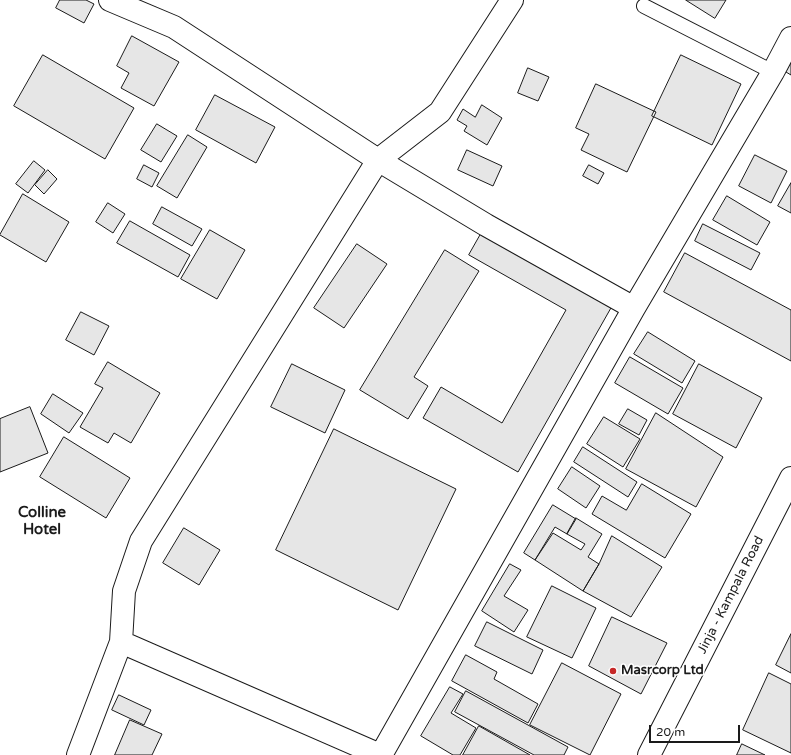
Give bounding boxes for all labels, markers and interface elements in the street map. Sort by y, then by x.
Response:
district label: Colline Hotel [18,504,66,539]
street label: Jinja - Kampala Road [695,534,767,656]
place label: Masrcorp Ltd [621,663,704,679]
marker: Masrcorp Ltd [608,666,618,676]
scale bar [651,717,742,743]
text: 20 m [656,725,685,739]

